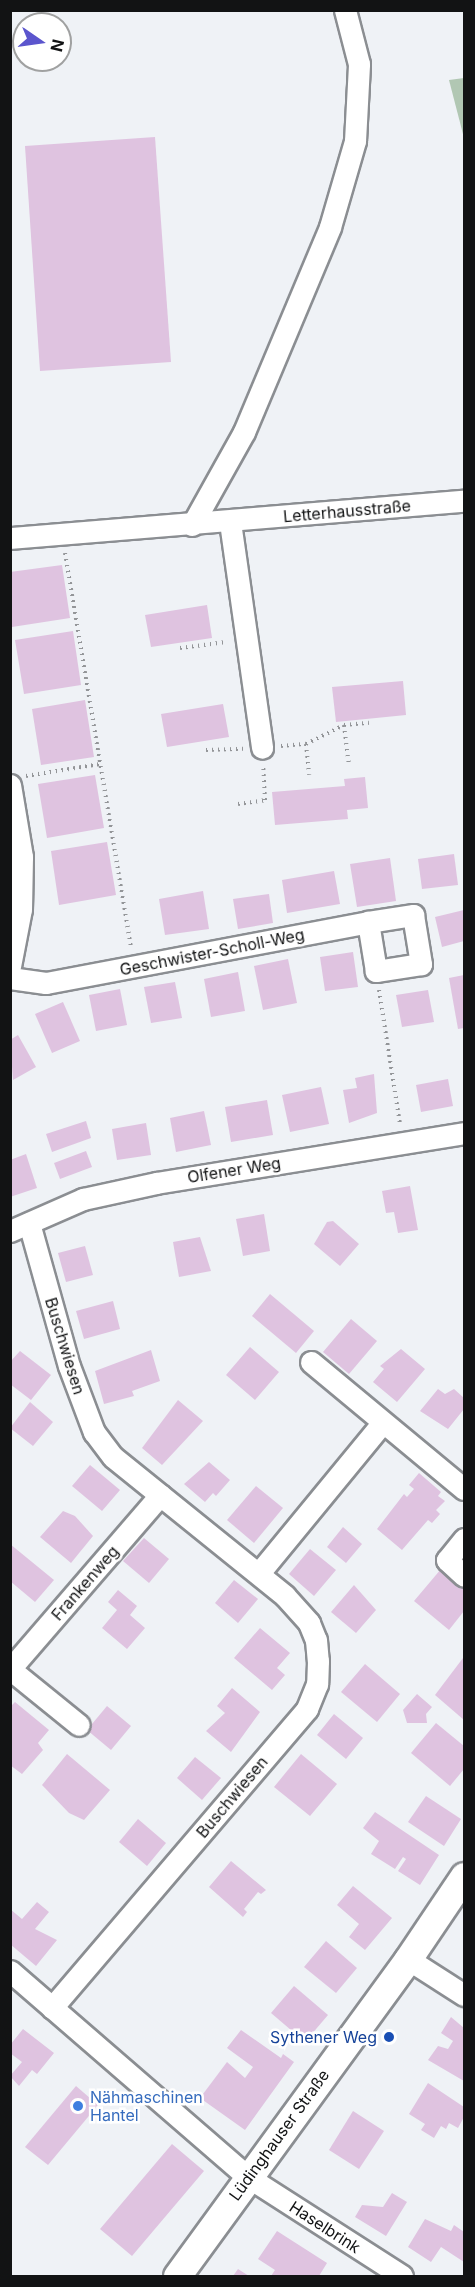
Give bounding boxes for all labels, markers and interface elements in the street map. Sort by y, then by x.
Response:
north arrow [12,12,72,72]
text: N [46,37,69,54]
street label: Letterhausstraße [282,496,412,526]
street label: Geschwister-Scholl-Weg [118,925,306,979]
street label: Olfener Weg [186,1153,282,1187]
street label: Buschwiesen [41,1295,89,1397]
street label: Frankenweg [47,1542,123,1624]
street label: Buschwiesen [192,1752,272,1842]
place label: Sythener Weg [270,2027,377,2047]
marker: Sythener Weg [382,2030,396,2044]
street label: Lüdinghauser Straße [225,2066,333,2204]
place label: Nähmaschinen Hantel [90,2087,203,2125]
marker: Nähmaschinen Hantel [71,2099,85,2113]
street label: Haselbrink [286,2197,364,2257]

